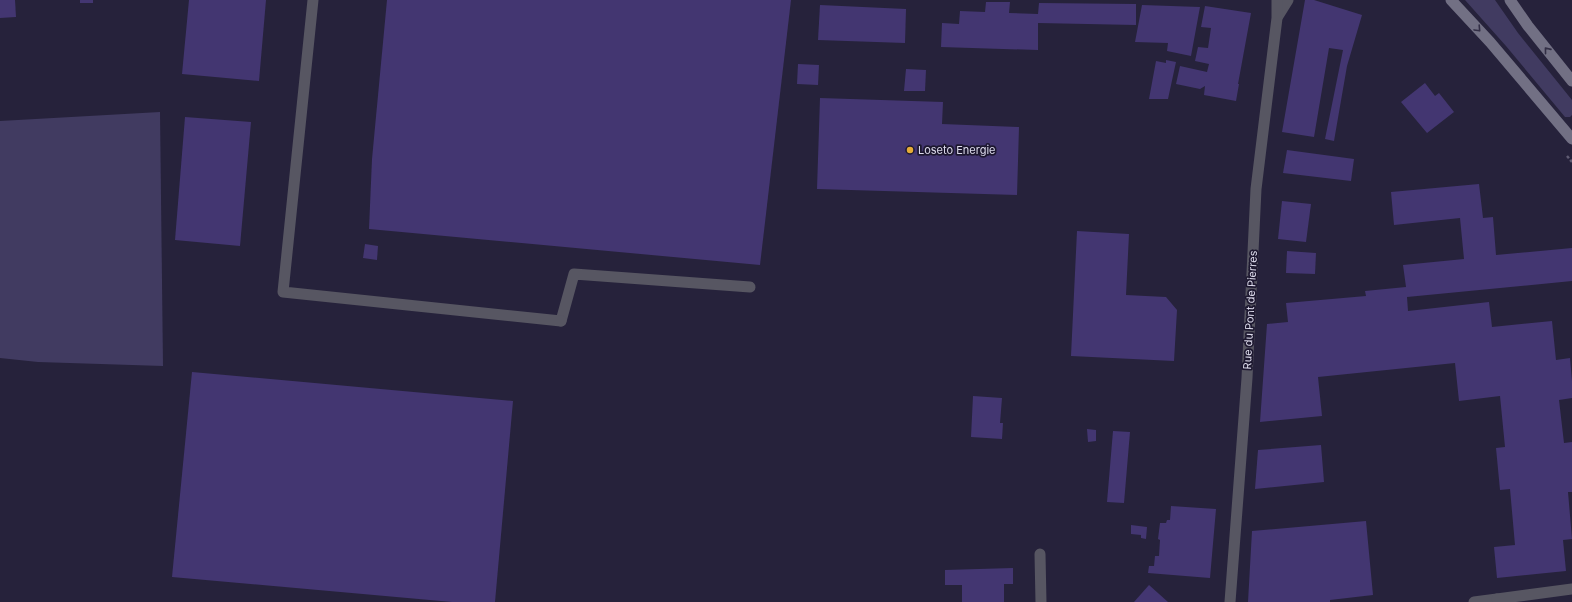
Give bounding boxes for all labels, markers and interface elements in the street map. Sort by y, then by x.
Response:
one-way arrow [1473,24,1480,31]
one-way arrow [1545,48,1552,55]
place label: Loseto Energie [918,143,996,157]
marker: Loseto Energie [905,145,915,155]
street label: Rue du Pont de Pierres [1240,250,1260,370]

